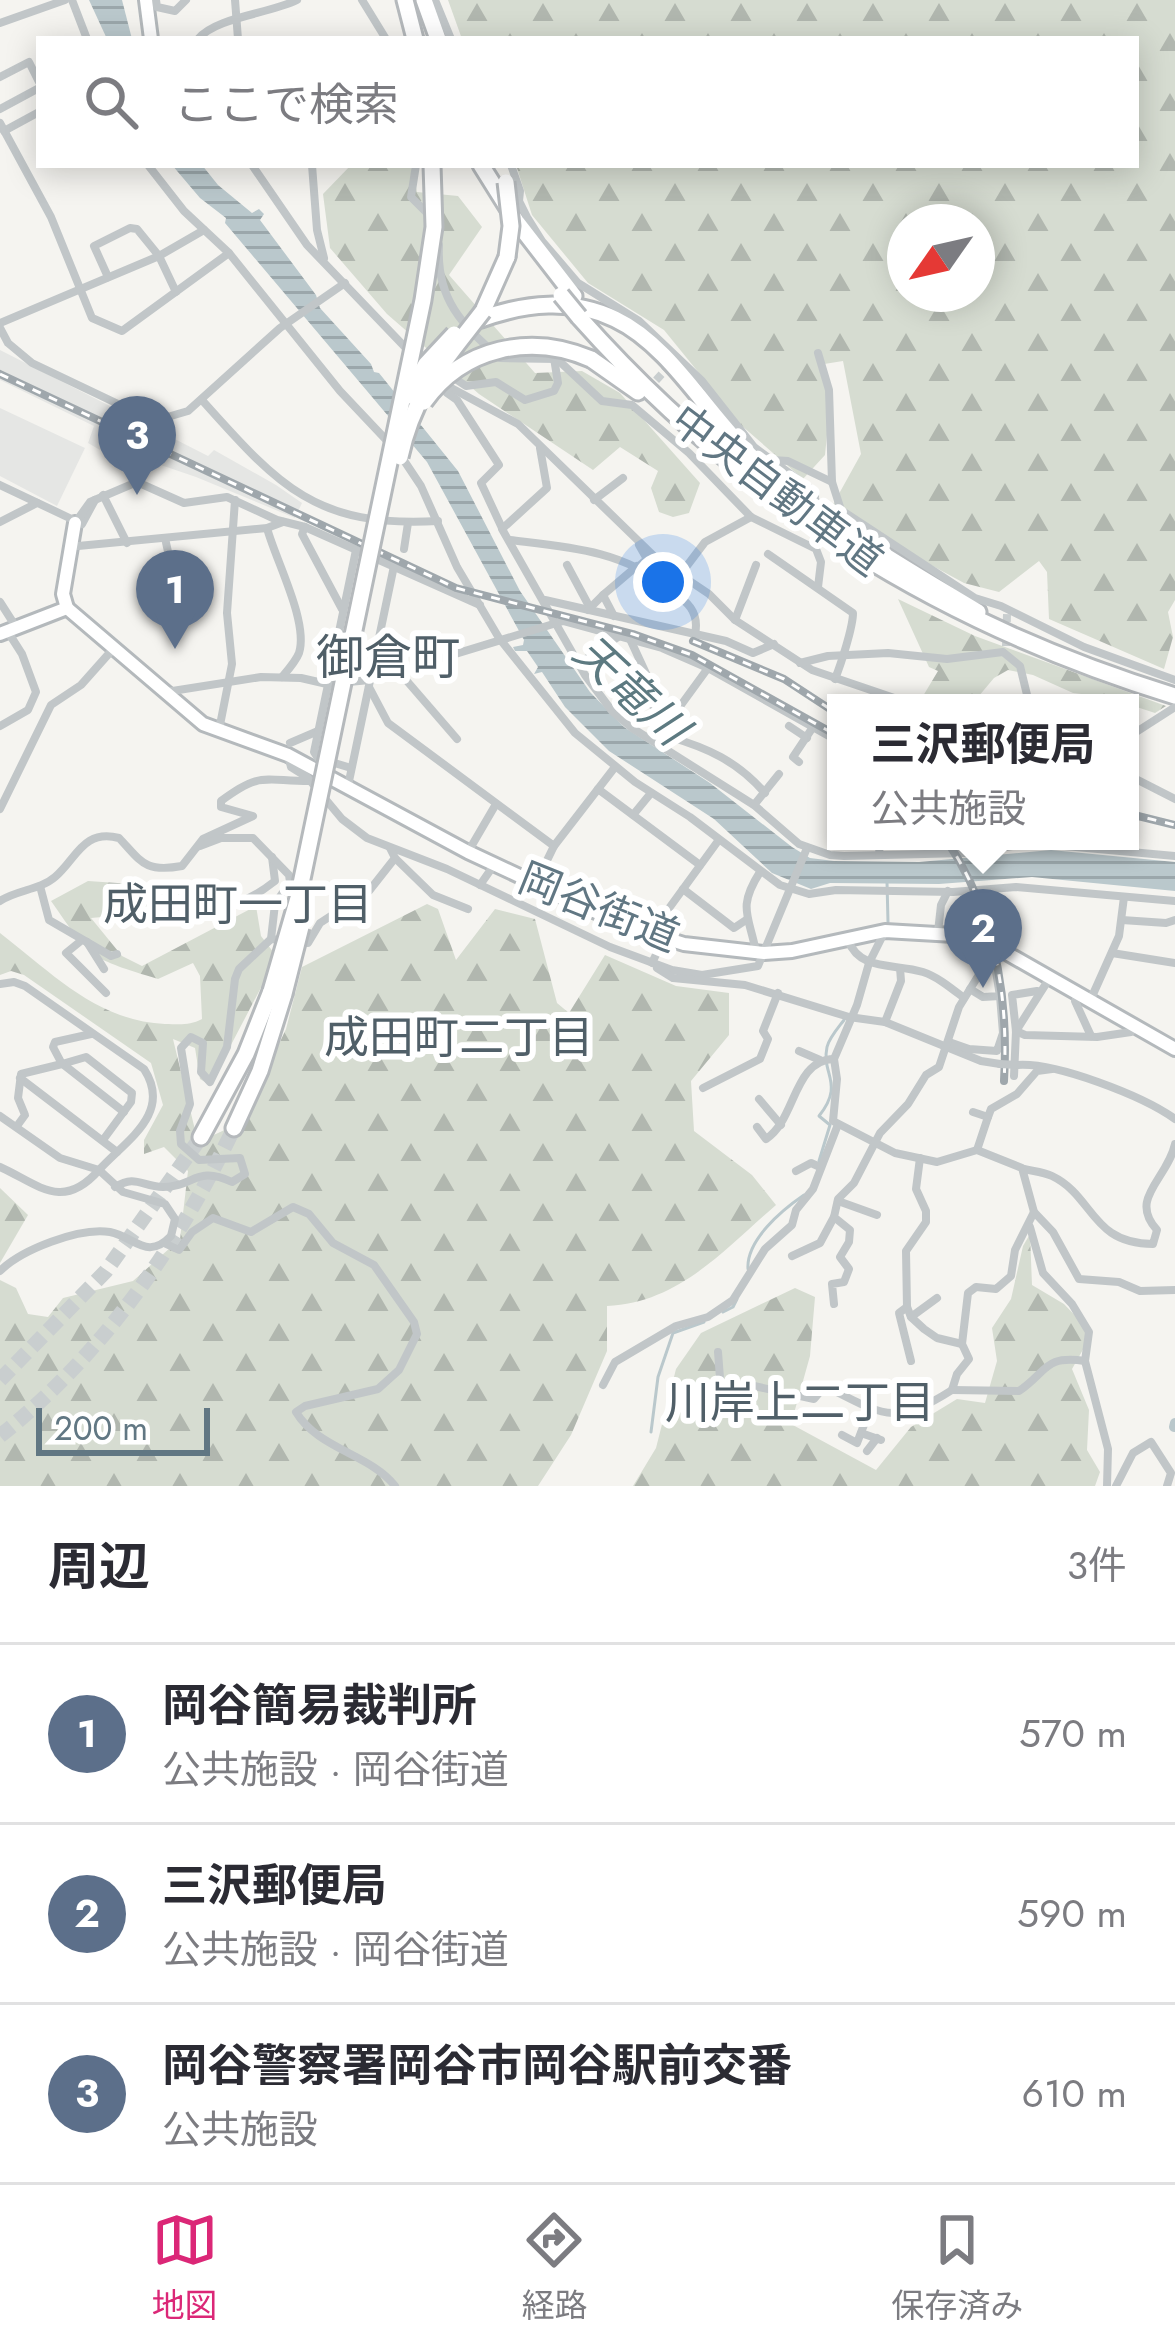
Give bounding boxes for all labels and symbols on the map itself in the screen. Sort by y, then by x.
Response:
north arrow [887,204,995,312]
street label: 中央自動車道 [658,390,896,590]
pin: 3 [98,396,176,495]
pin: 1 [136,550,214,649]
your location [633,552,693,612]
water label: 天竜川 [559,620,705,763]
district label: 御倉町 [316,623,460,692]
street label: 岡谷街道 [510,847,688,967]
district label: 成田町一丁目 [103,872,373,937]
pin: 2 [944,889,1022,988]
district label: 成田町二丁目 [324,1005,594,1070]
district label: 川岸上二丁目 [665,1370,935,1435]
scale bar [36,1402,210,1455]

